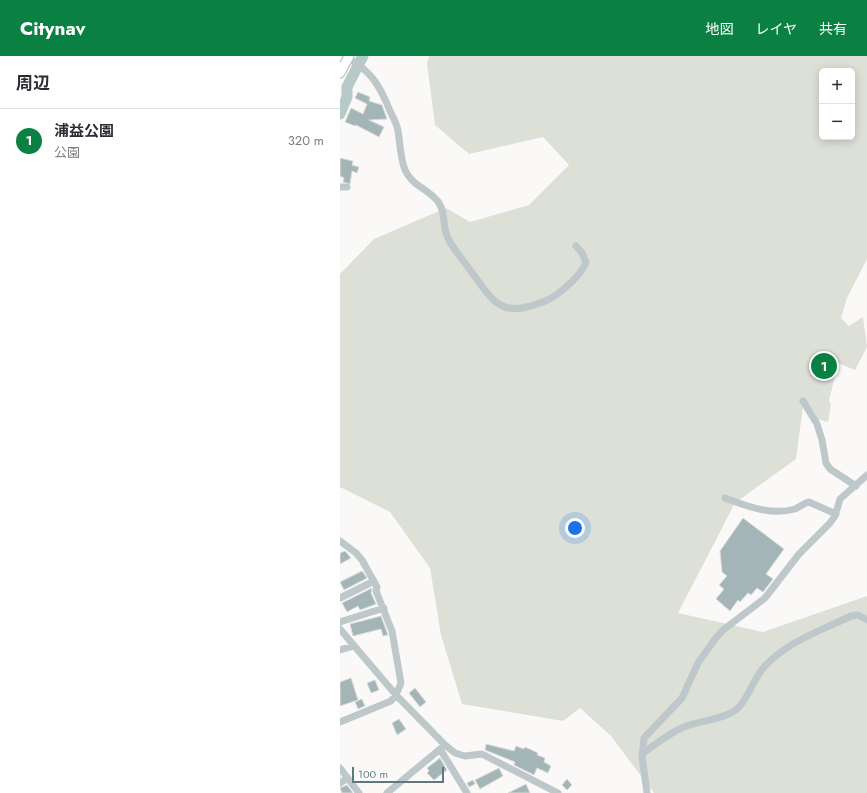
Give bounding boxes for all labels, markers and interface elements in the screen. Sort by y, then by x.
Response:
text: Citynav [20,15,86,42]
text: 地図 [705,19,733,39]
text: レイヤ [755,19,797,39]
text: 共有 [819,19,847,39]
map controls [819,68,855,140]
button: + [819,68,855,104]
text: 周辺 [16,71,50,95]
button: − [819,104,855,140]
text: 浦益公園 [54,120,114,142]
text: 1 [26,131,32,150]
text: 320 m [288,131,324,150]
text: 公園 [54,143,80,162]
pin: 1 [811,351,837,381]
your location [565,518,585,538]
scale bar [352,765,444,784]
text: 100 m [358,766,388,782]

